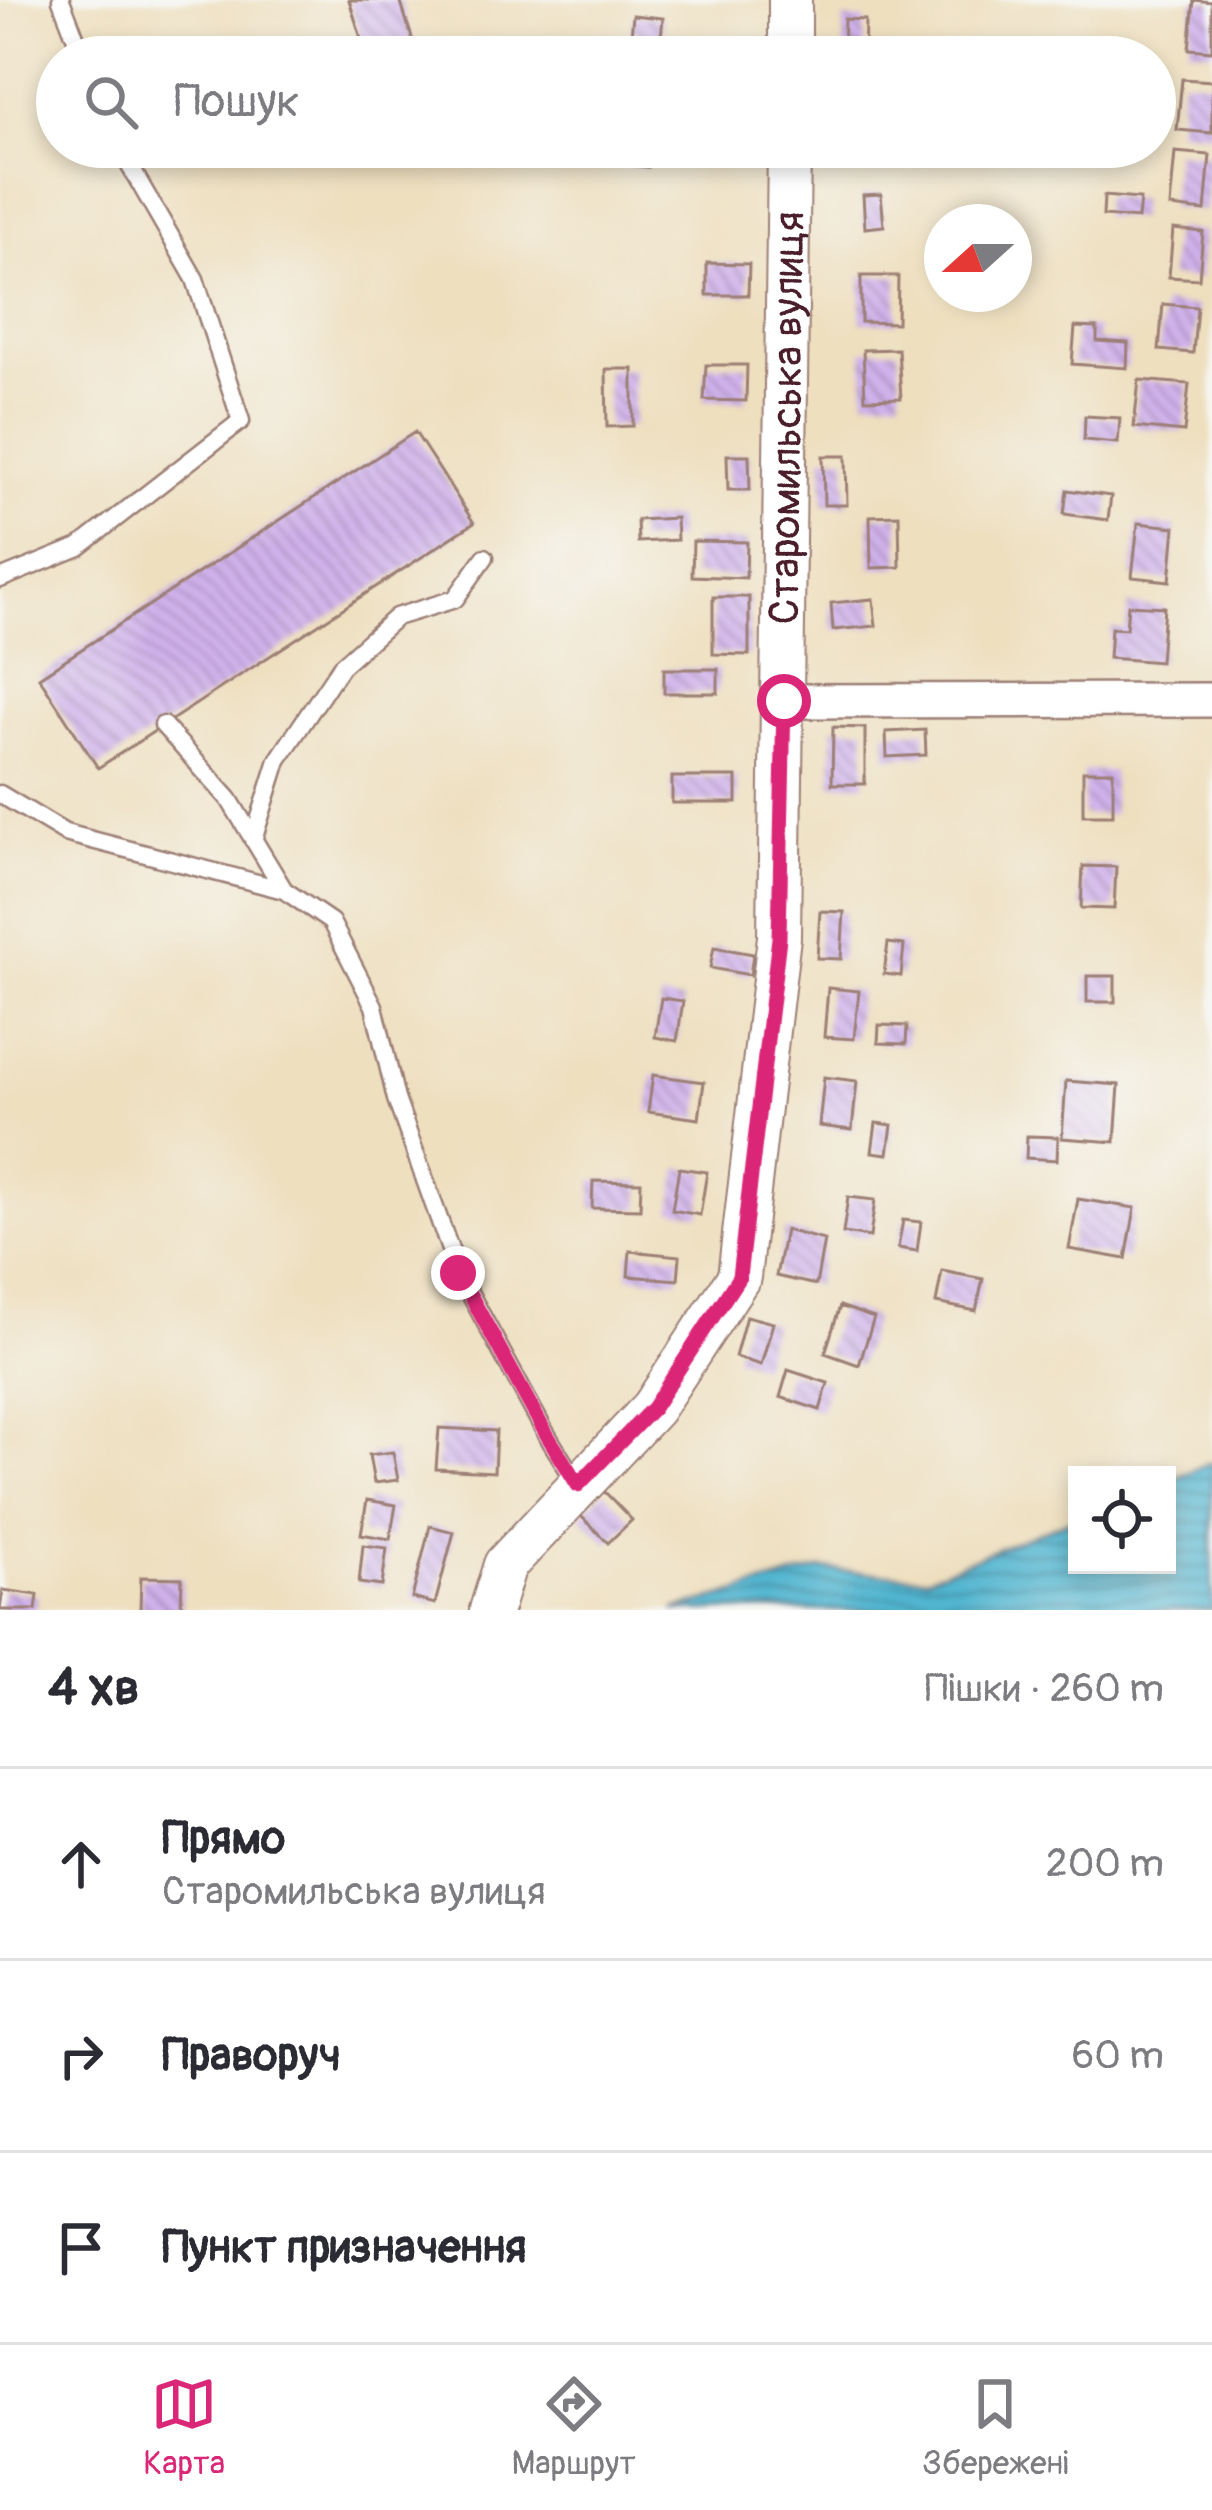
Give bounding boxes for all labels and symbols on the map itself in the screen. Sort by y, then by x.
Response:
north arrow [924,204,1032,312]
street label: Старомильська вулиця [759,211,816,625]
route start [757,674,811,728]
route end [431,1246,485,1300]

